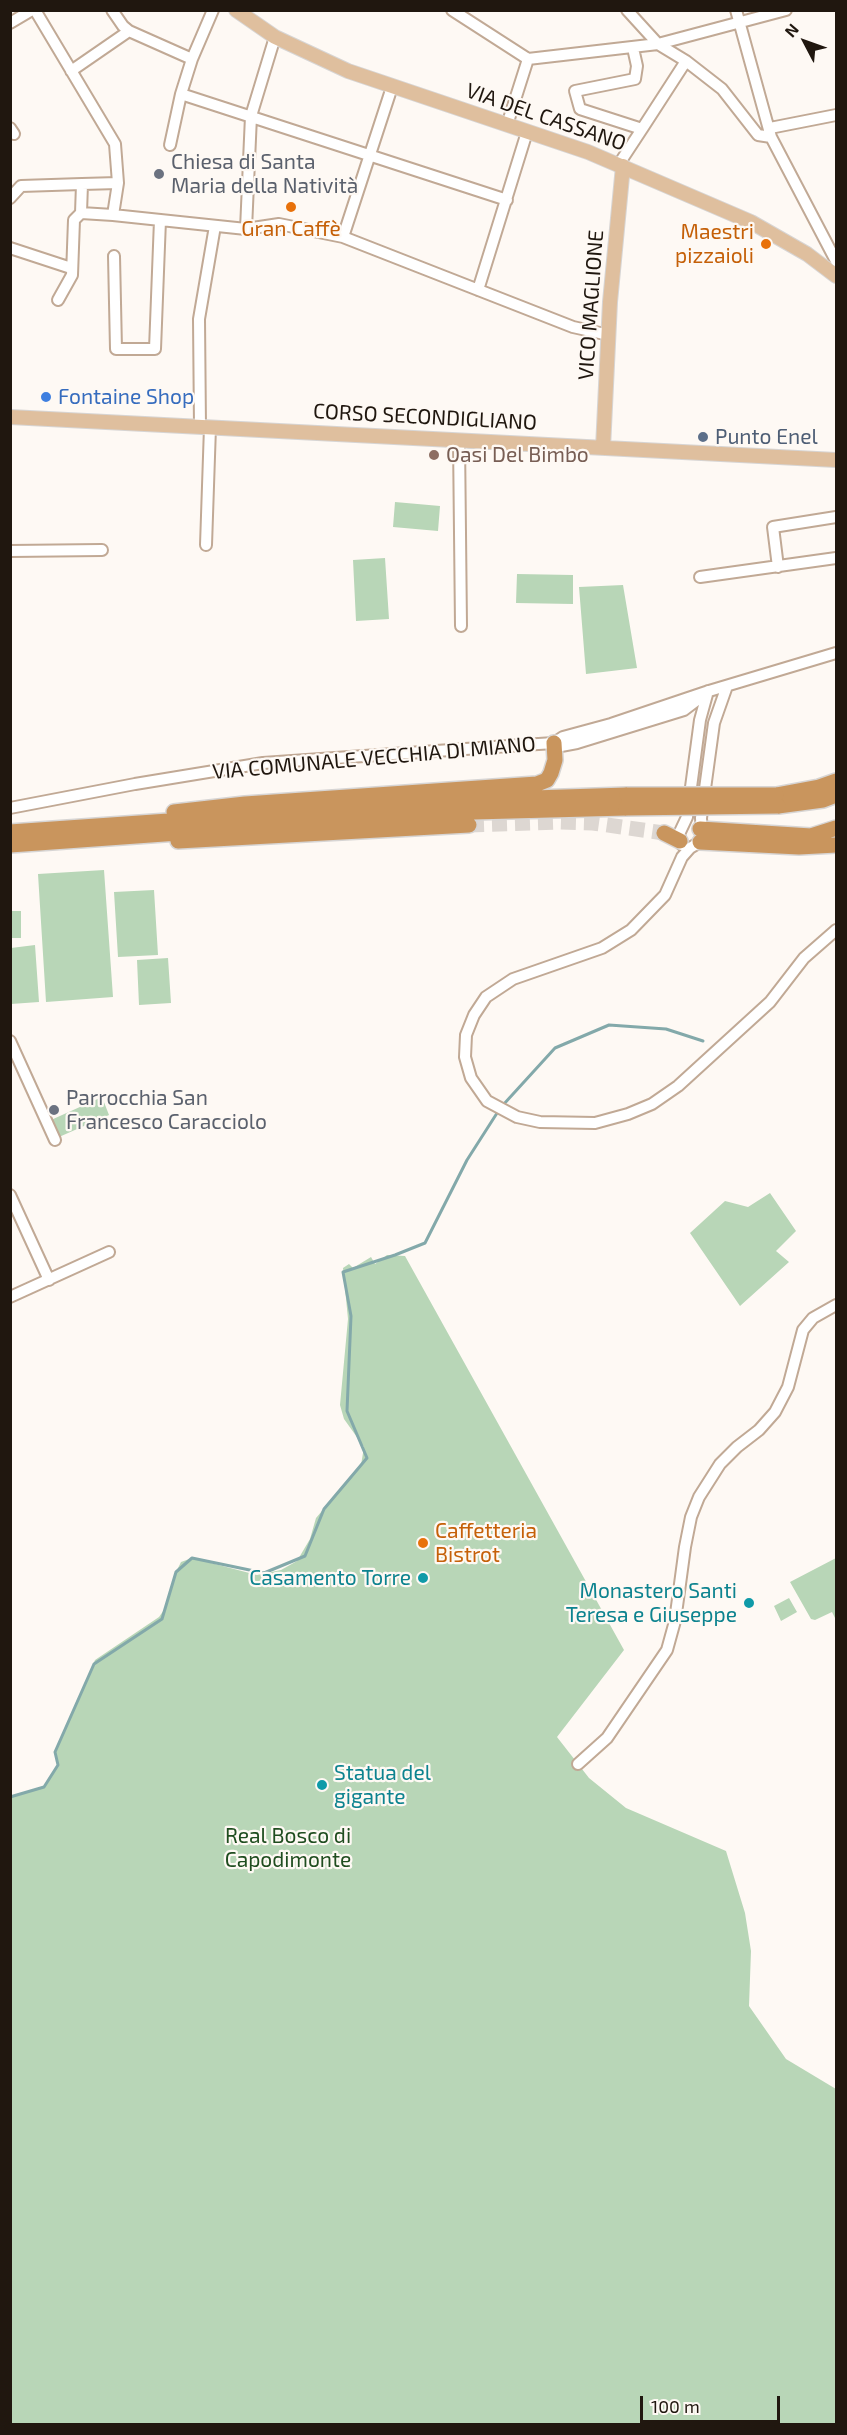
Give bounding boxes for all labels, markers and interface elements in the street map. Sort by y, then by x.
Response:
north arrow [775,12,835,72]
text: N [780,19,802,40]
street label: VIA DEL CASSANO [463,78,629,156]
place label: Chiesa di Santa Maria della Natività [171,149,358,199]
marker: Chiesa di Santa Maria della Natività [152,167,166,181]
marker: Gran Caffè [284,200,298,214]
place label: Gran Caffè [241,216,341,242]
place label: Maestri pizzaioli [675,219,754,269]
street label: VICO MAGLIONE [573,229,609,381]
marker: Maestri pizzaioli [759,237,773,251]
place label: Fontaine Shop [58,384,194,410]
marker: Fontaine Shop [39,390,53,404]
street label: CORSO SECONDIGLIANO [312,399,538,435]
place label: Punto Enel [715,424,818,450]
marker: Punto Enel [696,430,710,444]
place label: Oasi Del Bimbo [446,442,589,468]
marker: Oasi Del Bimbo [427,448,441,462]
street label: VIA COMUNALE VECCHIA DI MIANO [211,731,537,785]
place label: Parrocchia San Francesco Caracciolo [66,1085,267,1135]
marker: Parrocchia San Francesco Caracciolo [47,1103,61,1117]
place label: Caffetteria Bistrot [435,1518,537,1568]
marker: Caffetteria Bistrot [416,1536,430,1550]
place label: Casamento Torre [249,1565,411,1591]
marker: Casamento Torre [416,1571,430,1585]
place label: Monastero Santi Teresa e Giuseppe [566,1578,737,1628]
marker: Monastero Santi Teresa e Giuseppe [742,1596,756,1610]
place label: Statua del gigante [334,1760,431,1810]
marker: Statua del gigante [315,1778,329,1792]
park label: Real Bosco di Capodimonte [225,1823,351,1873]
scale bar [643,2384,782,2422]
text: 100 m [651,2395,700,2417]

